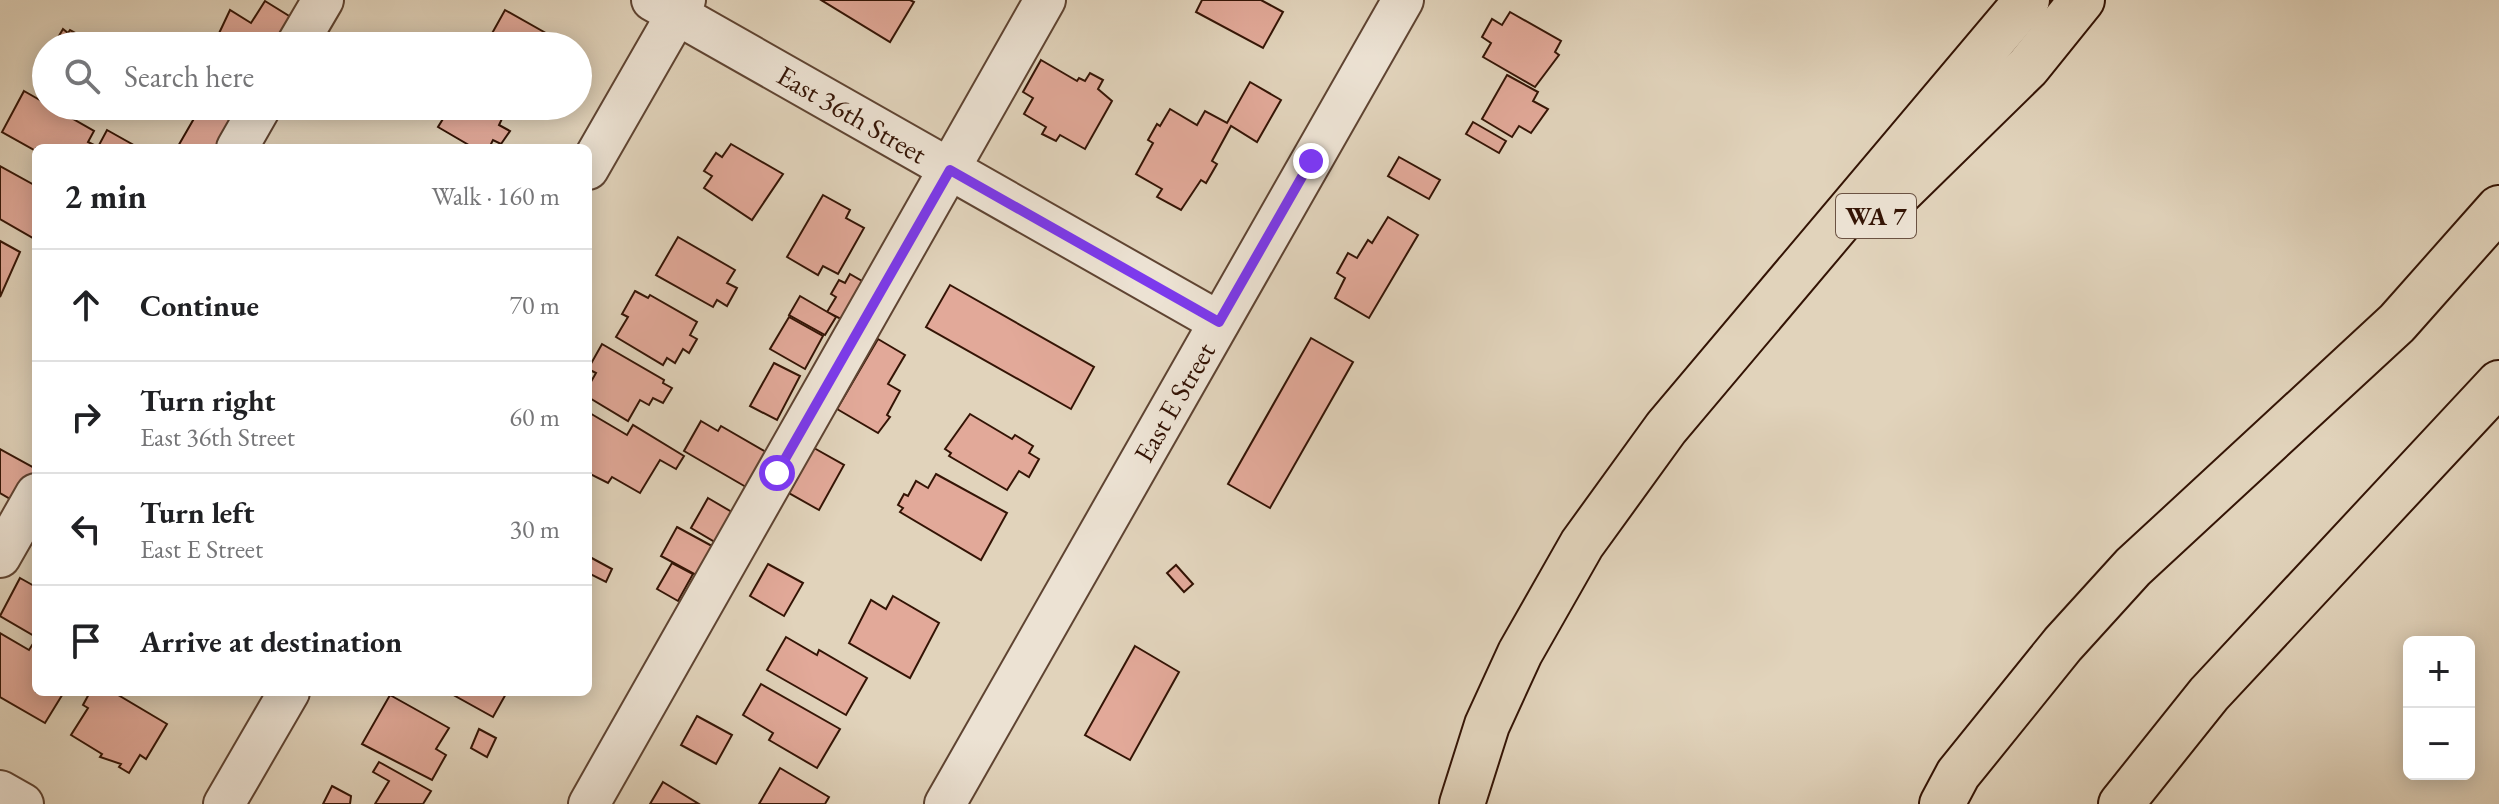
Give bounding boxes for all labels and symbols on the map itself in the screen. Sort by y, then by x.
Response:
street label: East 36th Street [771,57,933,171]
route end [1293,143,1329,179]
road number: WA 7 [1836,194,1916,238]
street label: East E Street [1125,335,1223,468]
route start [759,455,795,491]

